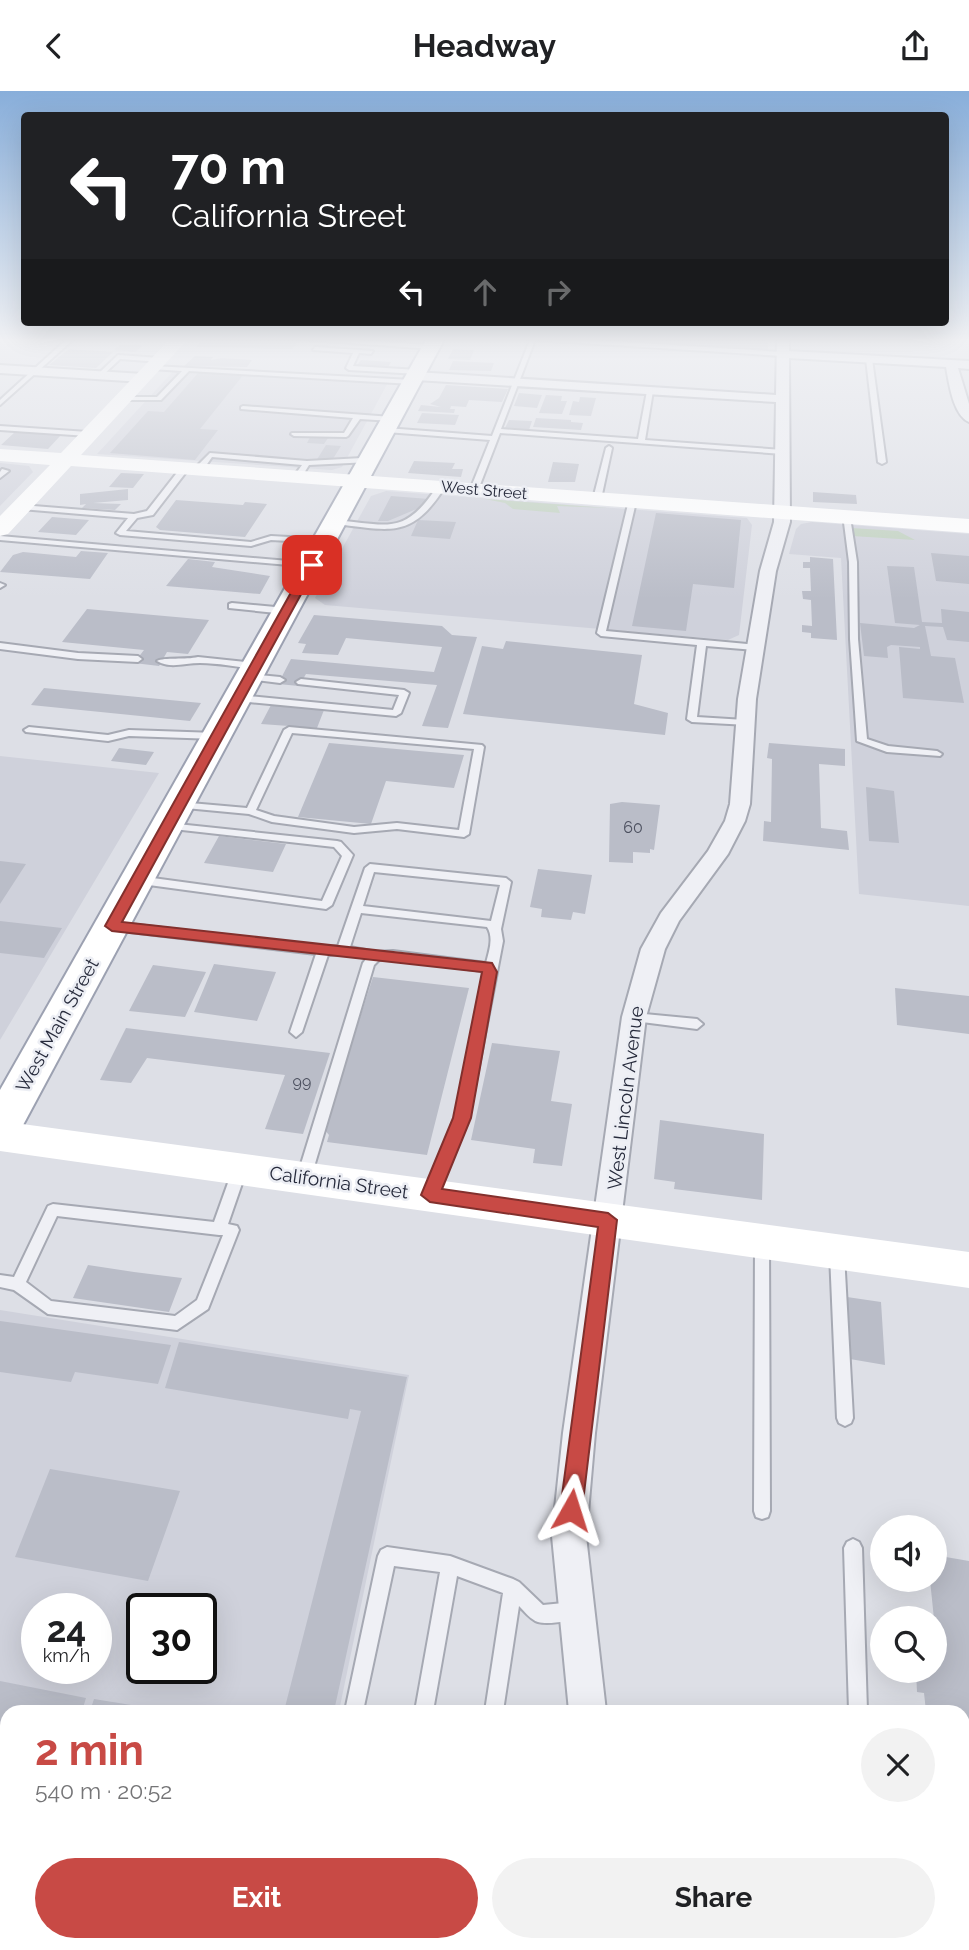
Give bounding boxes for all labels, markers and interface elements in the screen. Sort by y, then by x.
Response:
icon: back [35,27,73,65]
text: Headway [413,27,556,64]
icon: share [896,27,934,65]
text: 70 m [171,138,286,195]
icon: left [56,140,147,231]
text: California Street [171,197,406,234]
icon: left [393,273,431,311]
icon: ahead [466,273,504,311]
icon: right [539,273,577,311]
street label: West Street [440,477,529,503]
pin [282,535,342,595]
icon: arrive [293,546,331,584]
house number: 60 [623,818,643,837]
street label: West Main Street [11,954,103,1096]
street label: West Lincoln Avenue [603,1005,647,1191]
house number: 99 [293,1072,311,1091]
street label: California Street [268,1161,410,1203]
position arrow [534,1473,608,1547]
map controls [870,1515,947,1683]
button: sound [870,1515,947,1592]
speed limit sign: 30 [126,1593,217,1684]
button: search [870,1606,947,1683]
text: 24 [47,1609,86,1650]
text: km/h [43,1645,90,1666]
text: 2 min [35,1726,144,1775]
button: close [861,1728,935,1802]
text: 540 m · 20:52 [35,1777,172,1804]
button: Exit [35,1858,478,1938]
button: Share [492,1858,935,1938]

